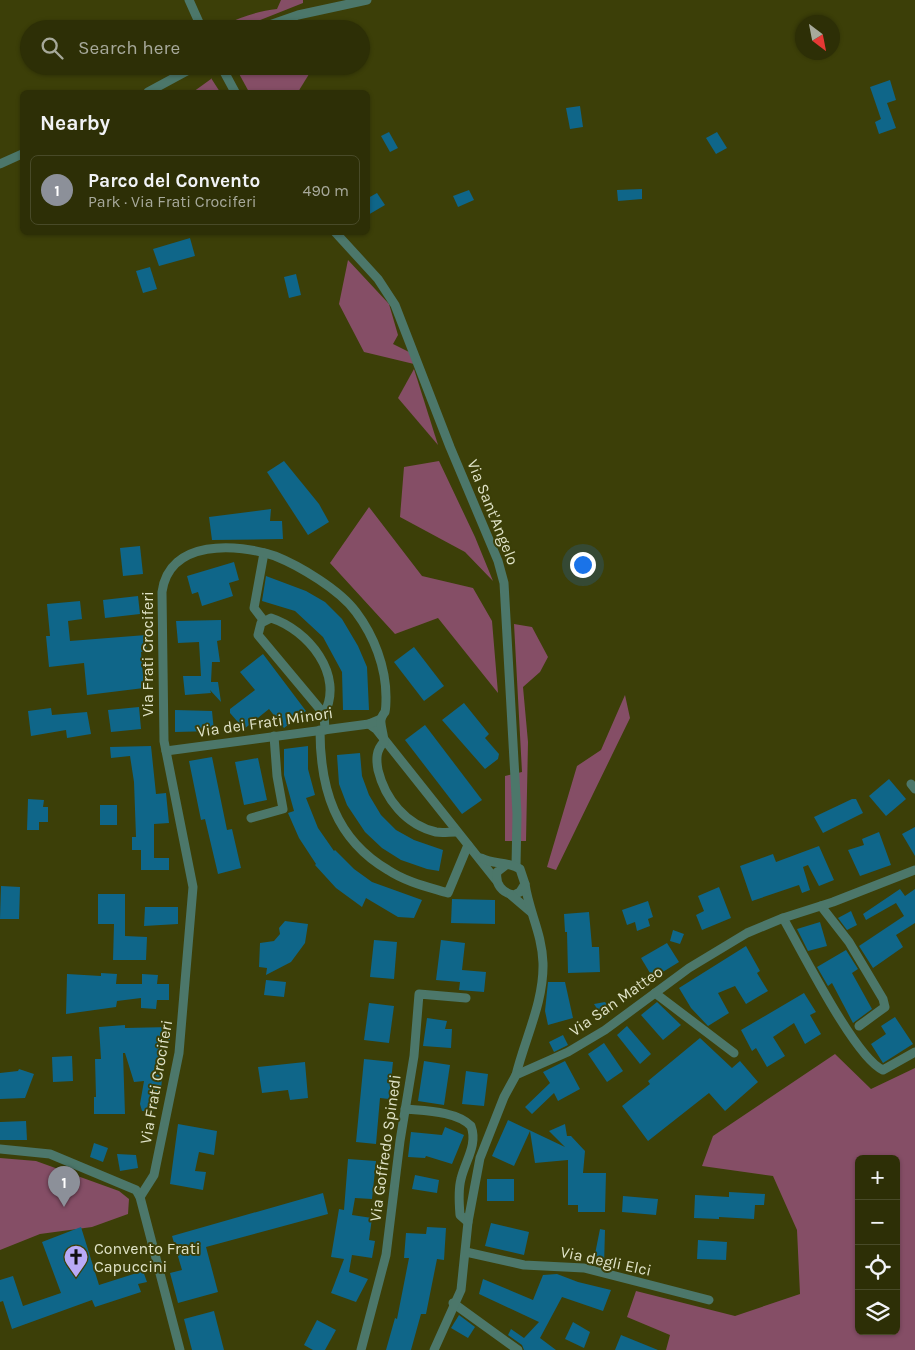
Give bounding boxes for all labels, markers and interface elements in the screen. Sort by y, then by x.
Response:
north arrow [795,15,840,60]
search box [20,20,370,75]
icon: search [38,34,66,62]
text: Search here [78,37,180,59]
text: Nearby [40,111,110,135]
text: Parco del Convento [88,170,260,192]
text: 1 [54,181,60,200]
text: 490 m [303,181,349,200]
text: Park · Via Frati Crociferi [88,192,256,211]
street label: Via Sant'Angelo [463,457,523,567]
your location [570,552,596,578]
street label: Via Frati Crociferi [138,591,157,717]
street label: Via dei Frati Minori [196,703,334,741]
street label: Via San Matteo [566,962,666,1040]
street label: Via Frati Crociferi [136,1019,176,1145]
street label: Via Goffredo Spinedi [365,1073,405,1223]
map controls [855,1155,900,1335]
button: + [855,1155,900,1200]
pin: 1 [48,1166,80,1207]
button: − [855,1200,900,1245]
place label: Convento Frati Capuccini [94,1239,200,1276]
street label: Via degli Elci [559,1242,653,1280]
church icon: Convento Frati Capuccini [63,1244,89,1278]
button: locate [855,1245,900,1290]
button: layers [855,1290,900,1335]

